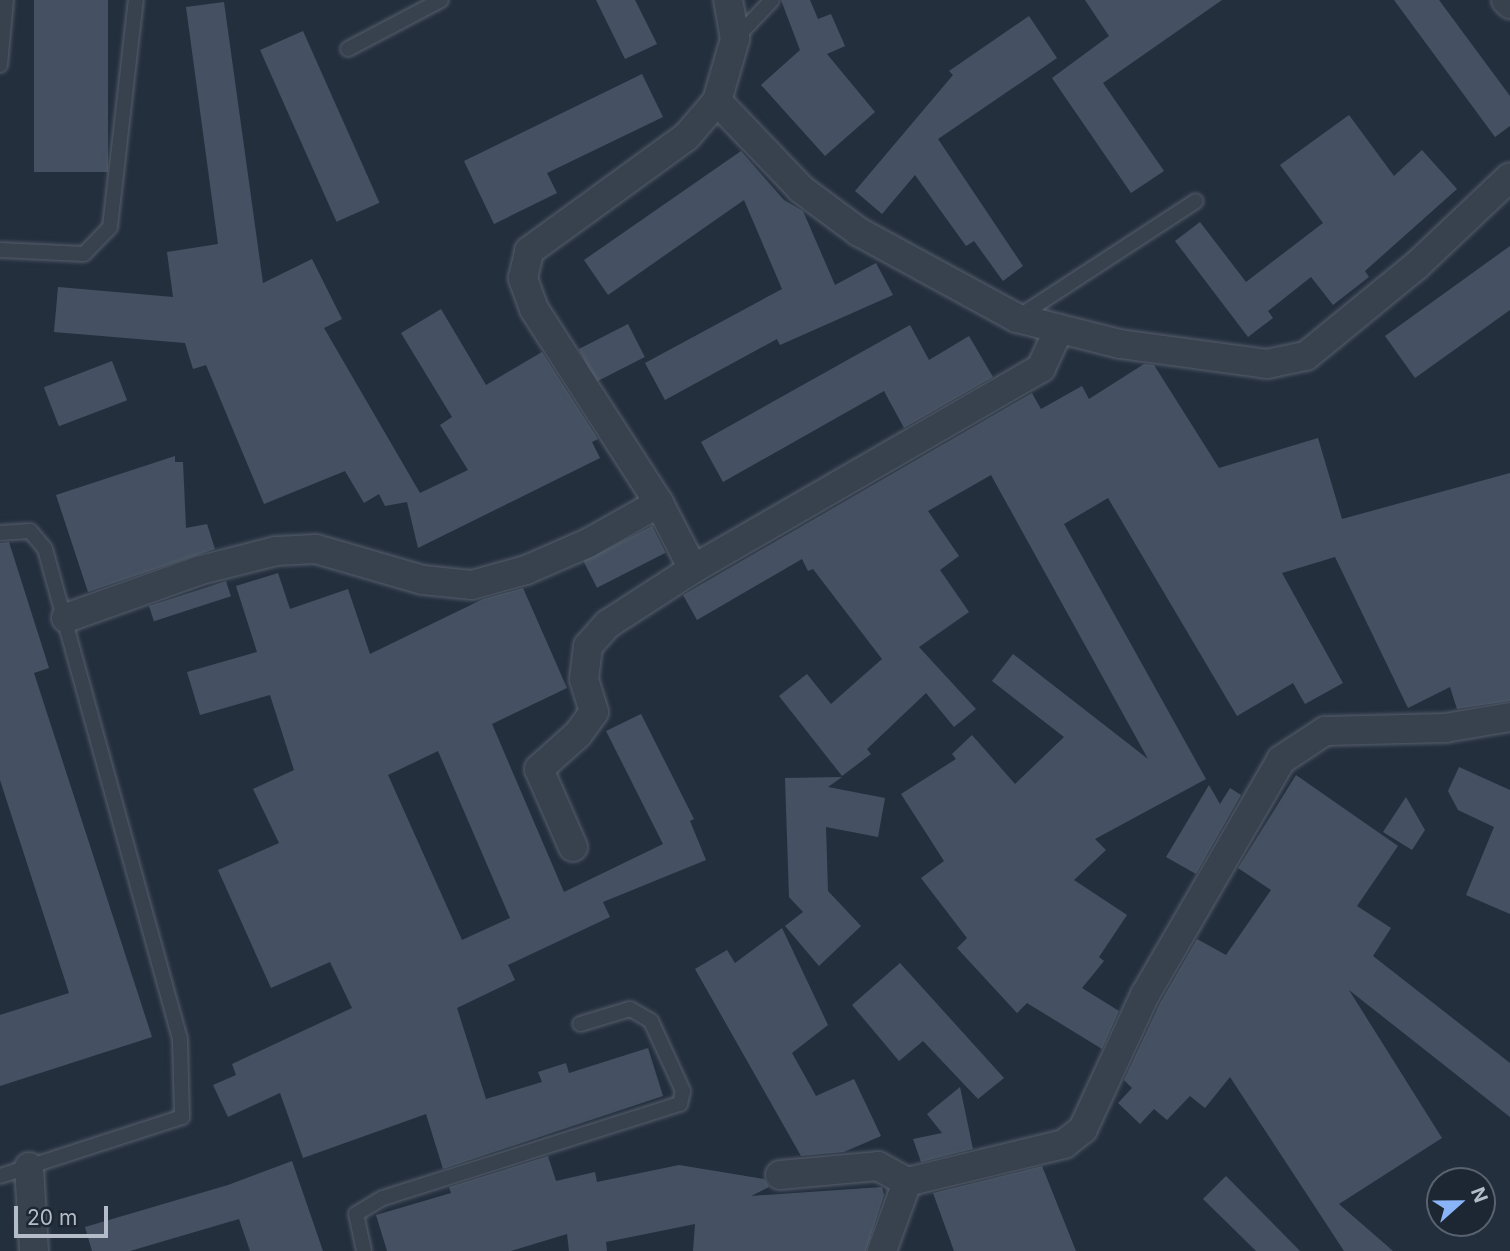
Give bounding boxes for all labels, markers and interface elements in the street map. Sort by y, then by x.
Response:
north arrow [1426,1167,1496,1237]
text: N [1466,1184,1493,1206]
scale bar [18,1192,112,1236]
text: 20 m [27,1205,77,1230]

